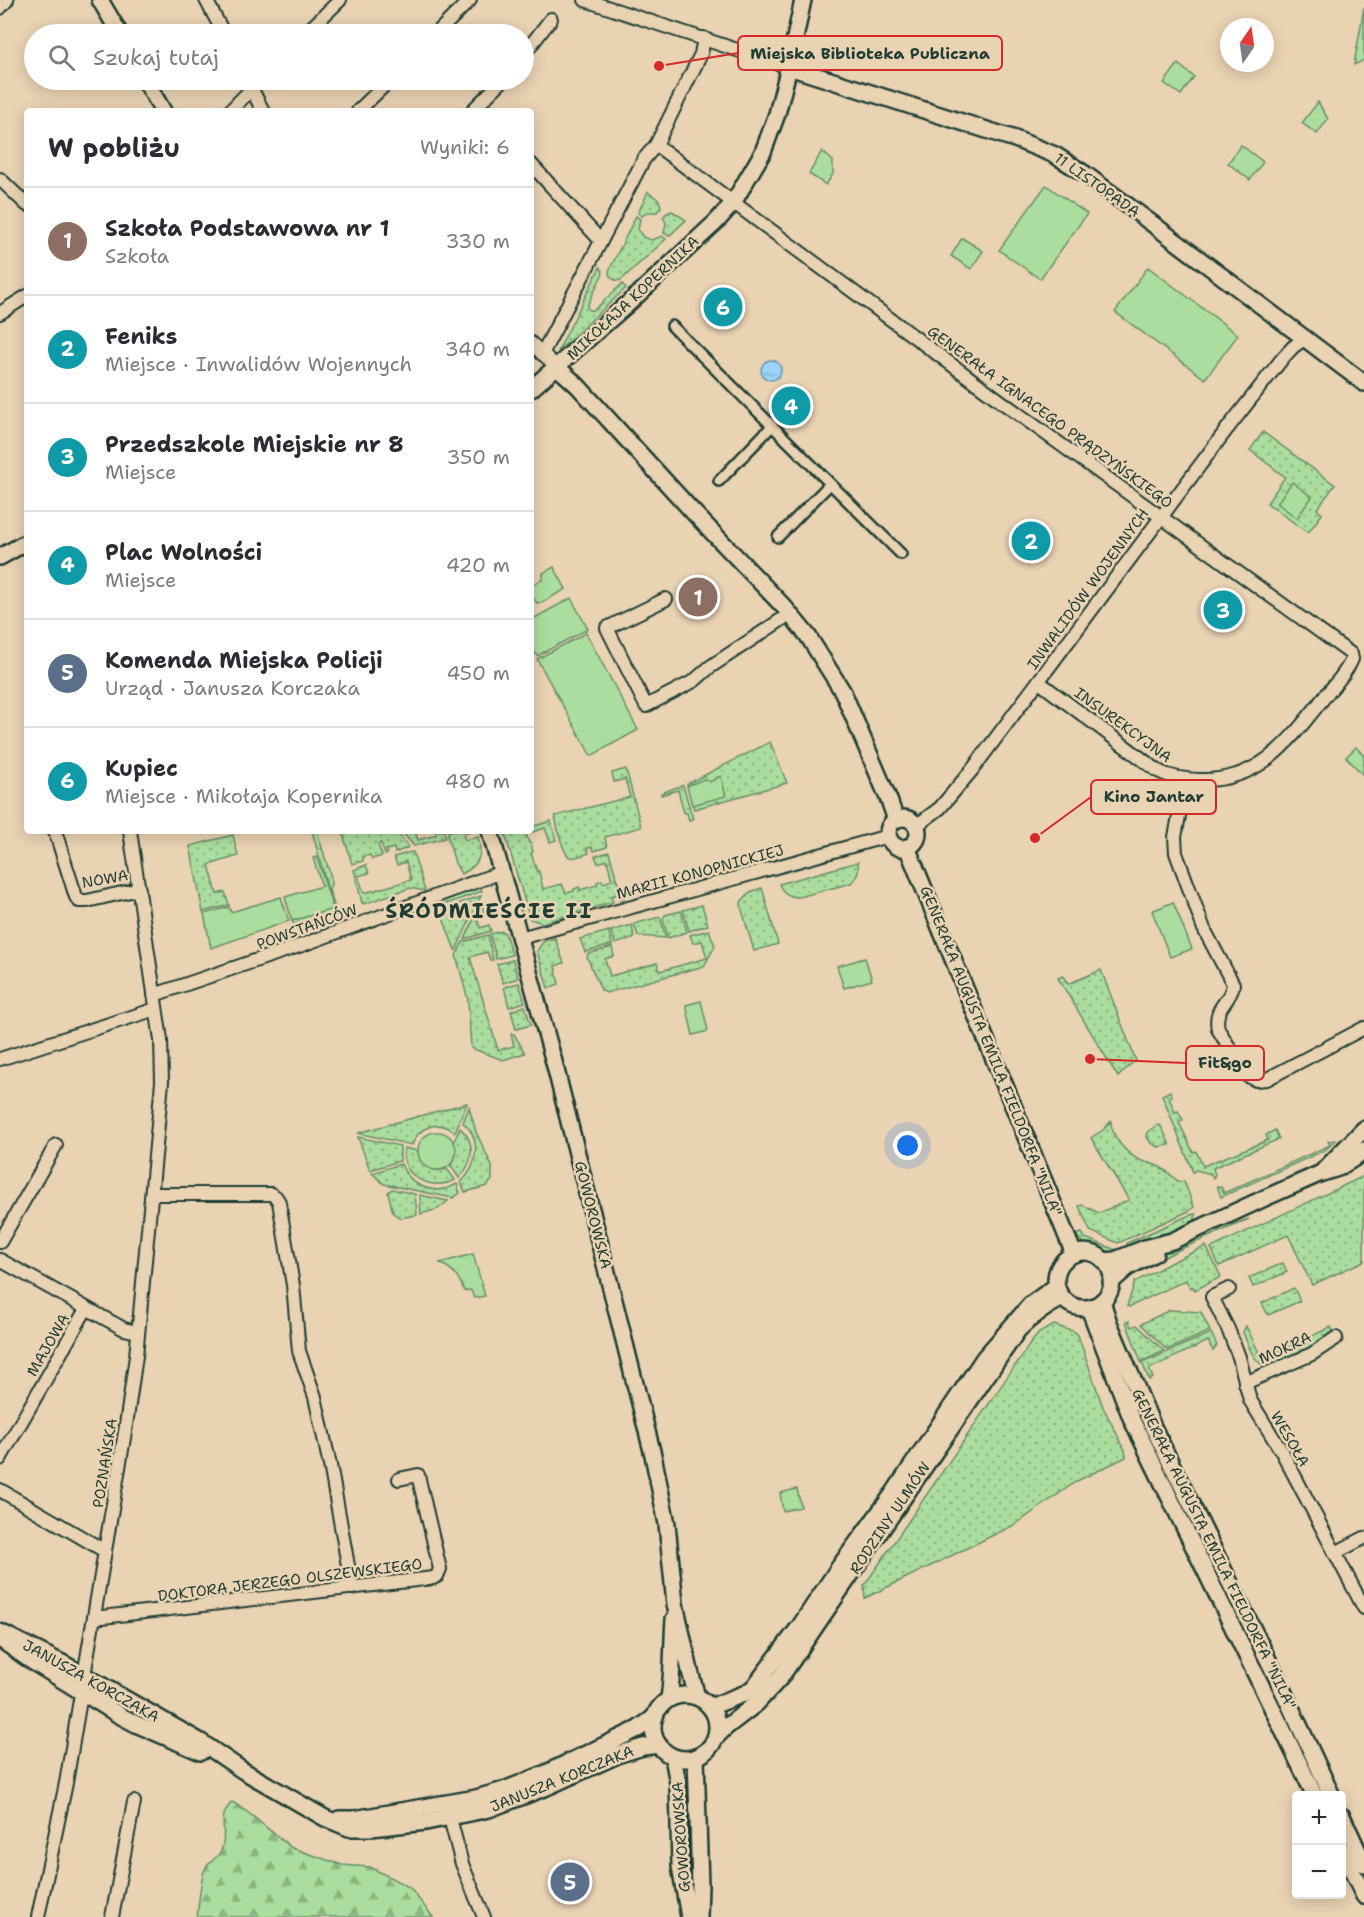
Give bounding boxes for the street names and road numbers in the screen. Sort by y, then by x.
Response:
street label: 11 LISTOPADA [1050,148,1144,222]
street label: MIKOŁAJA KOPERNIKA [563,231,703,365]
street label: GENERAŁA IGNACEGO PRĄDZYŃSKIEGO [923,320,1177,513]
street label: INWALIDÓW WOJENNYCH [1022,504,1153,674]
street label: INSUREKCYJNA [1070,683,1176,767]
street label: MARII KONOPNICKIEJ [614,840,786,904]
street label: NOWA [80,865,130,893]
street label: GENERAŁA AUGUSTA EMILA FIELDORFA "NILA" [915,883,1067,1219]
street label: POWSTAŃCÓW [254,899,360,954]
street label: GOWOROWSKA [570,1159,616,1271]
street label: MAJOWA [22,1310,74,1380]
street label: MOKRA [1255,1327,1315,1369]
street label: GENERAŁA AUGUSTA EMILA FIELDORFA "NILA" [1127,1385,1301,1713]
street label: WESOŁA [1266,1408,1314,1471]
street label: POZNAŃSKA [87,1417,122,1509]
street label: RODZINY ULMÓW [844,1458,935,1578]
street label: DOKTORA JERZEGO OLSZEWSKIEGO [157,1554,423,1606]
street label: JANUSZA KORCZAKA [19,1635,163,1727]
street label: JANUSZA KORCZAKA [487,1741,637,1817]
street label: GOWOROWSKA [667,1781,695,1893]

